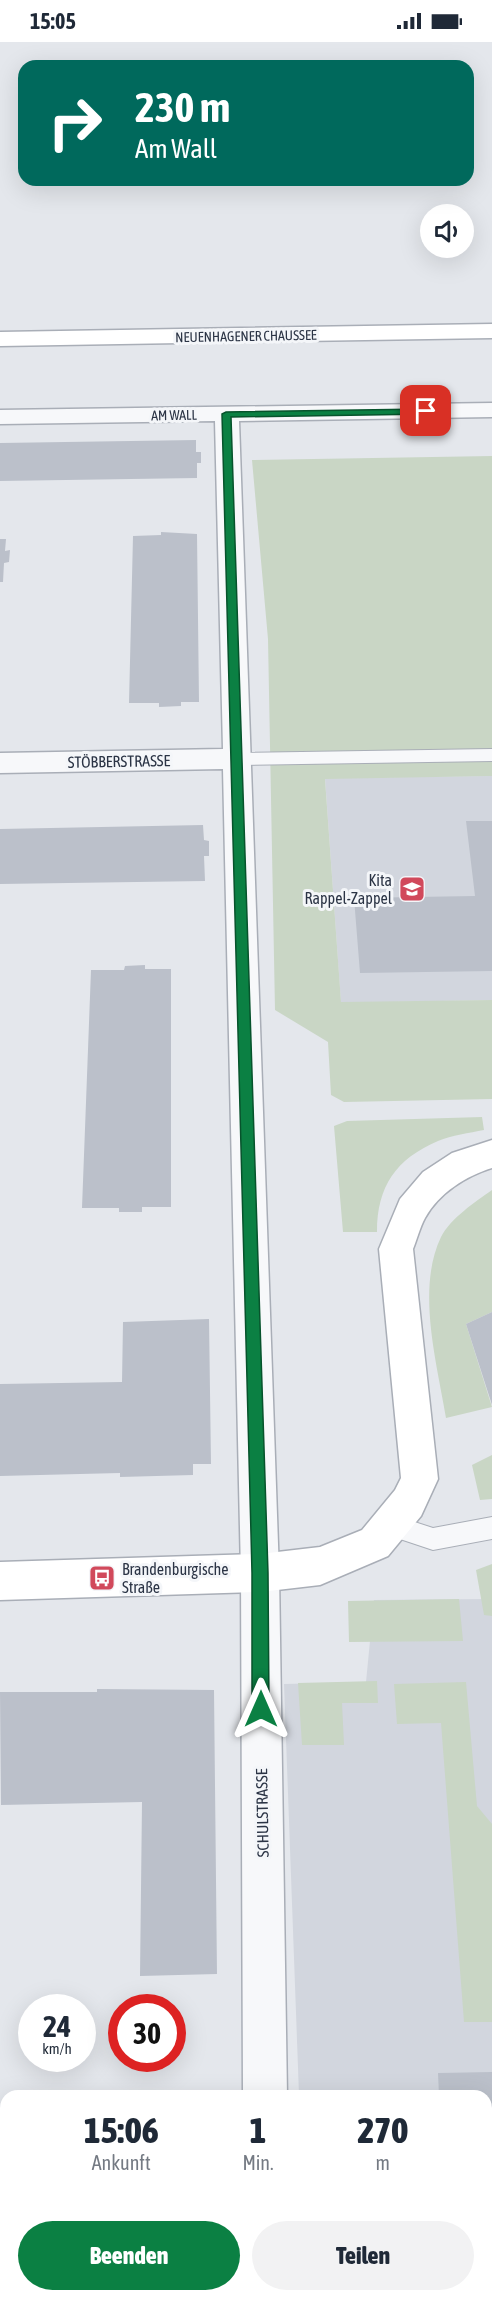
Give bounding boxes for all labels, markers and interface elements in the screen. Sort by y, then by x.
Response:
text: 15:05 [30,8,76,34]
text: 230 m [135,83,230,131]
icon: right [36,84,114,162]
text: Am Wall [135,133,217,164]
map controls [420,204,474,258]
button: sound [420,204,474,258]
street label: NEUENHAGENER CHAUSSEE [175,327,317,345]
pin [400,385,451,436]
icon: arrive [409,394,442,427]
street label: AM WALL [151,407,198,423]
street label: STÖBBERSTRASSE [68,751,171,771]
place label: Kita Rappel-Zappel [305,871,393,908]
school or university icon: Kita Rappel-Zappel [397,874,427,904]
place label: Brandenburgische Straße [122,1560,229,1596]
bus stop icon: Brandenburgische Straße [87,1563,117,1593]
position arrow [229,1677,293,1741]
street label: SCHULSTRASSE [252,1768,272,1858]
speed limit sign: 30 [108,1994,186,2072]
text: 24 [43,2009,71,2043]
text: km/h [42,2040,72,2057]
text: 15:06 [84,2109,159,2151]
text: 1 [250,2109,266,2151]
text: 270 [357,2109,408,2151]
text: Ankunft [92,2151,151,2174]
text: Min. [242,2151,274,2174]
text: m [376,2151,390,2174]
button: Beenden [18,2221,240,2290]
button: Teilen [252,2221,474,2290]

